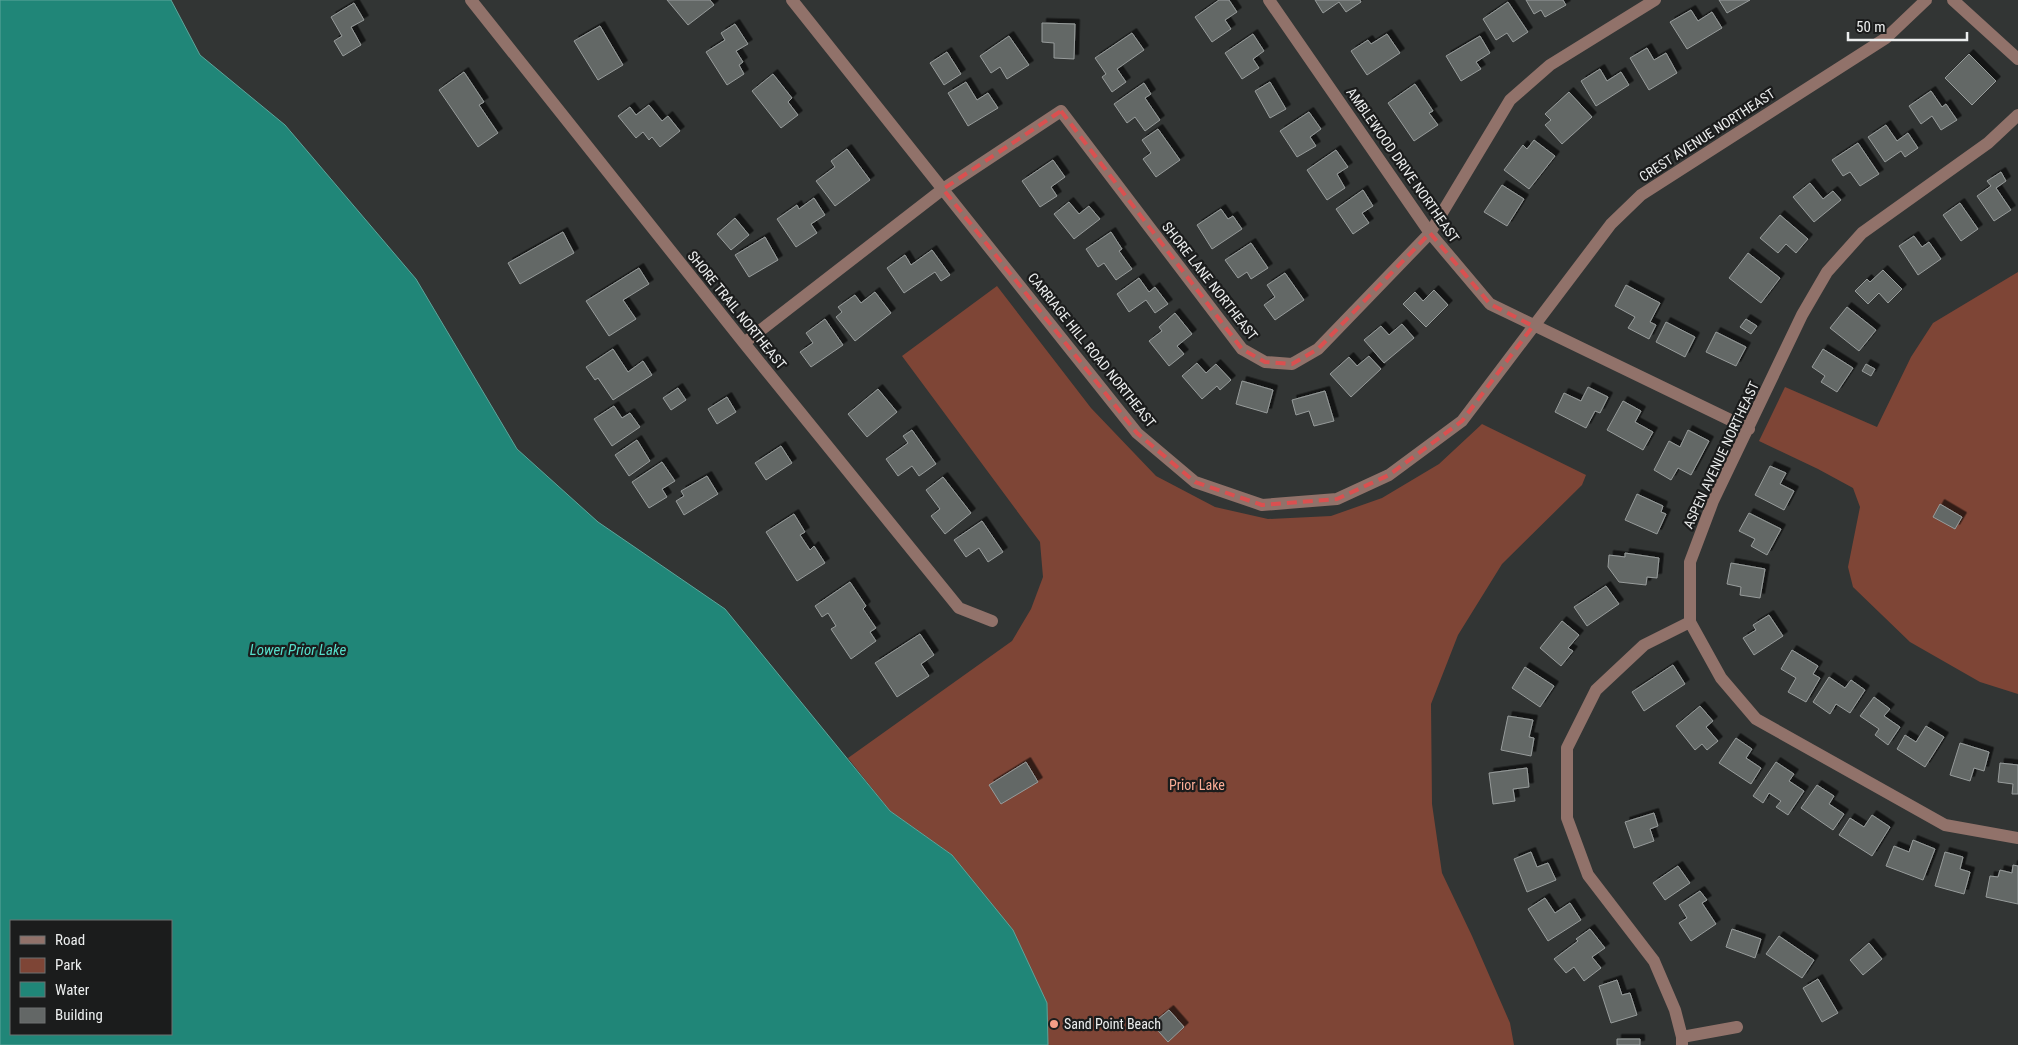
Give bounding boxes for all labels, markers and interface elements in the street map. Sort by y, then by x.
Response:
scale bar [1848,10,1967,42]
text: 50 m [1856,18,1886,36]
street label: AMBLEWOOD DRIVE NORTHEAST [1343,85,1463,245]
street label: CREST AVENUE NORTHEAST [1636,85,1778,185]
street label: SHORE LANE NORTHEAST [1159,219,1261,343]
street label: SHORE TRAIL NORTHEAST [684,248,790,372]
street label: CARRIAGE HILL ROAD NORTHEAST [1025,270,1159,430]
street label: ASPEN AVENUE NORTHEAST [1680,379,1762,531]
water label: Lower Prior Lake [250,641,346,659]
park label: Prior Lake [1169,777,1225,793]
legend [10,920,172,1035]
text: Road [55,931,85,949]
text: Park [55,956,82,974]
text: Water [55,981,90,999]
text: Building [55,1006,103,1024]
place label: Sand Point Beach [1064,1016,1161,1032]
marker: Sand Point Beach [1048,1018,1060,1030]

